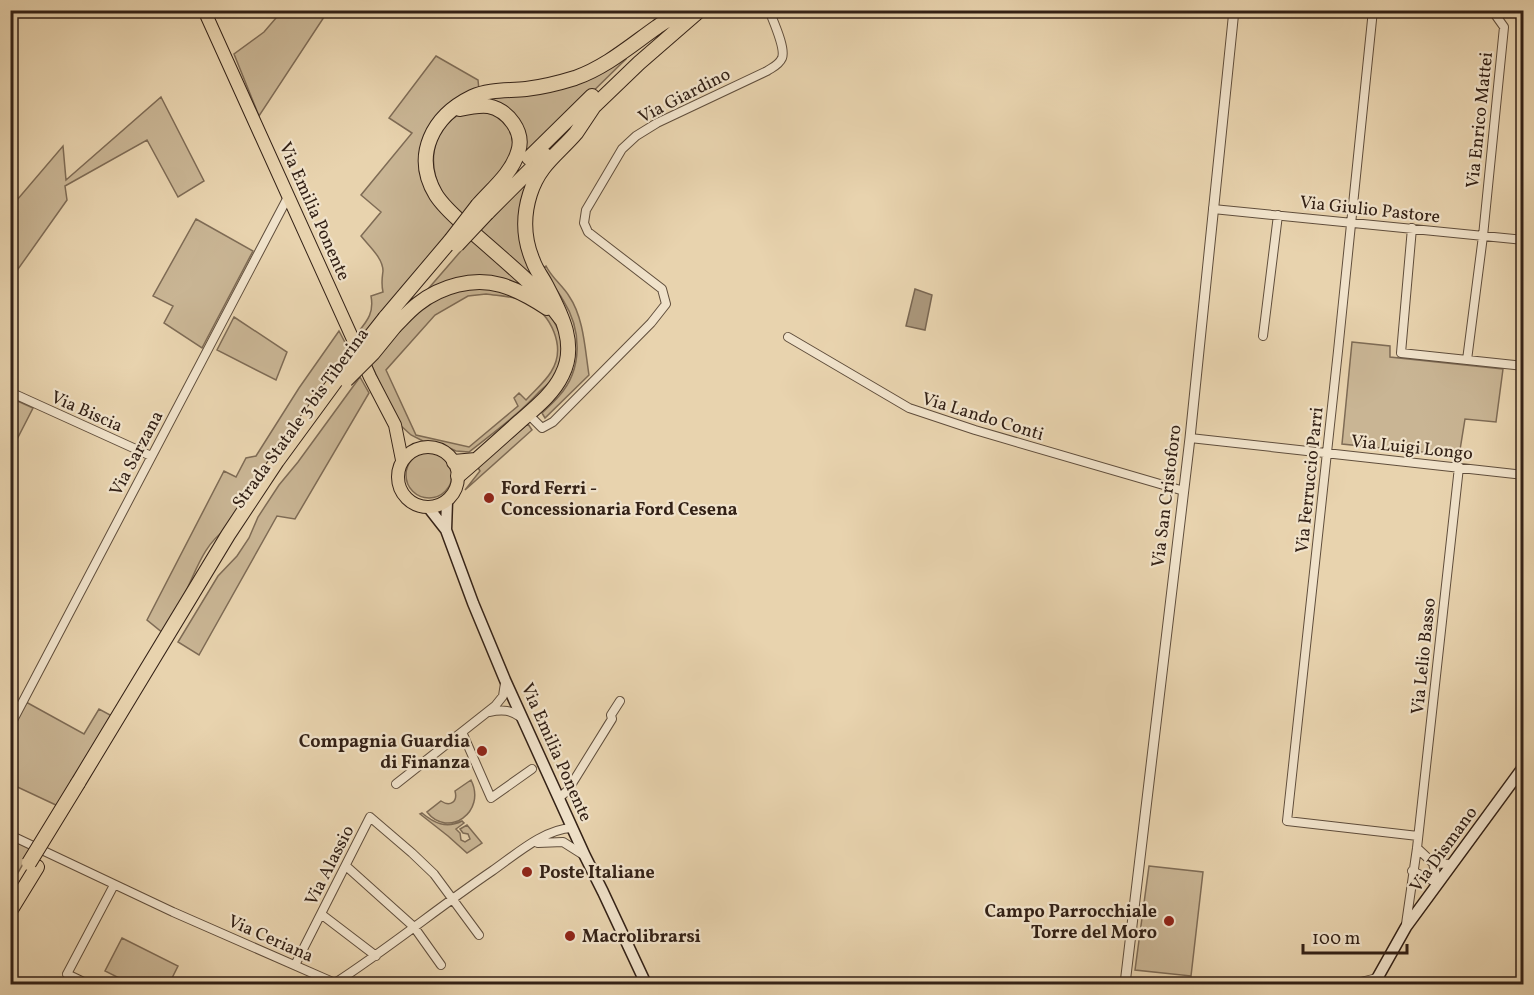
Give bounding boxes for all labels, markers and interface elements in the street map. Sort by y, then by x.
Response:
street label: Via Enrico Mattei [1461,51,1500,190]
street label: Via Giardino [634,62,735,130]
street label: Via Emilia Ponente [272,138,355,285]
street label: Via Giulio Pastore [1298,191,1441,230]
street label: Strada Statale 3 bis Tiberina [227,323,375,514]
street label: Via Biscia [46,385,126,439]
street label: Via Lando Conti [918,387,1047,448]
street label: Via Ferruccio Parri [1290,406,1331,555]
street label: Via Sarzana [104,407,170,501]
street label: Via San Cristoforo [1146,423,1189,569]
street label: Via Luigi Longo [1350,430,1474,467]
place label: Ford Ferri - Concessionaria Ford Cesena [501,477,738,523]
marker: Ford Ferri - Concessionaria Ford Cesena [482,491,496,505]
street label: Via Lelio Basso [1406,597,1443,716]
street label: Via Emilia Ponente [514,679,597,826]
place label: Compagnia Guardia di Finanza [299,730,470,776]
marker: Compagnia Guardia di Finanza [475,744,489,758]
street label: Via Dismano [1404,802,1484,898]
street label: Via Alassio [299,821,361,910]
place label: Poste Italiane [539,861,655,886]
marker: Poste Italiane [520,865,534,879]
place label: Campo Parrocchiale Torre del Moro [984,900,1157,946]
street label: Via Ceriana [224,909,317,969]
marker: Campo Parrocchiale Torre del Moro [1162,914,1176,928]
scale bar [1303,917,1406,955]
place label: Macrolibrarsi [582,925,701,950]
text: 100 m [1312,927,1361,952]
marker: Macrolibrarsi [563,929,577,943]

